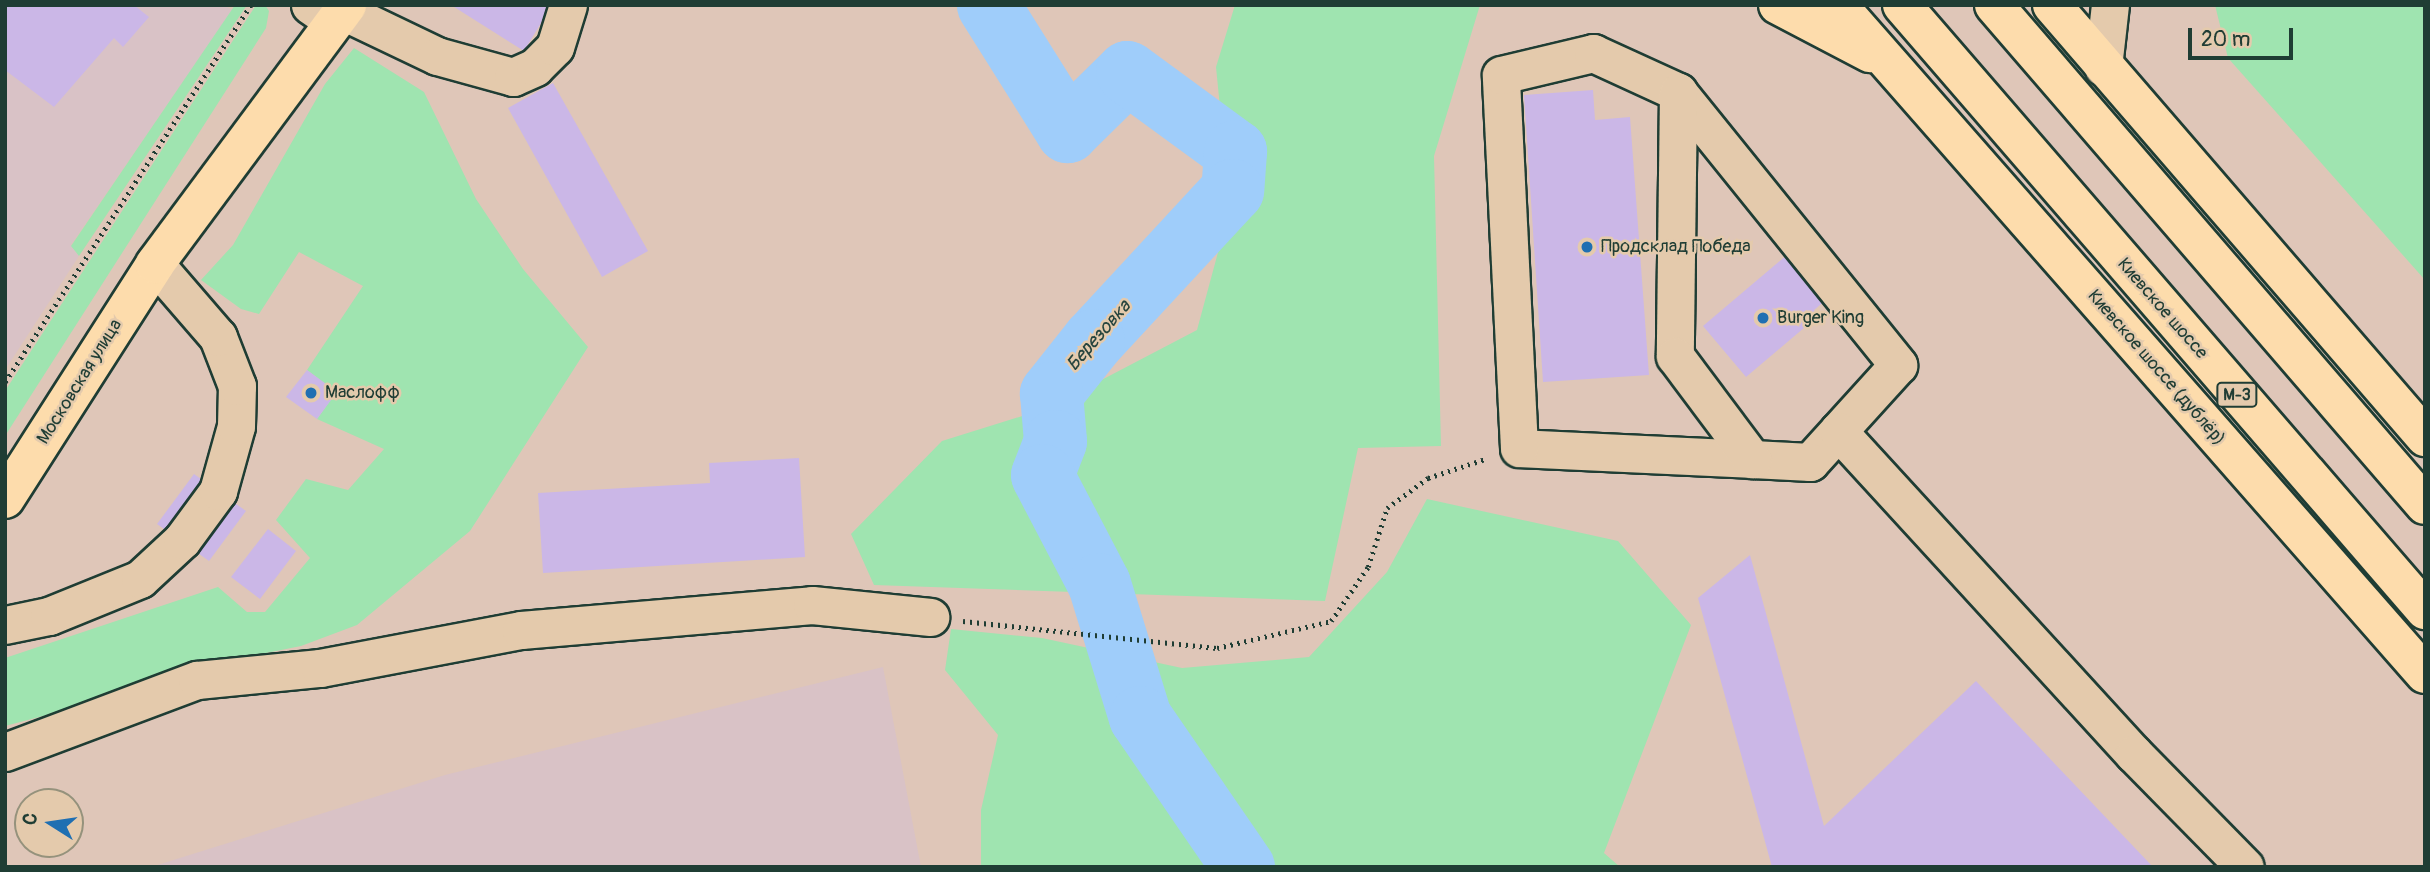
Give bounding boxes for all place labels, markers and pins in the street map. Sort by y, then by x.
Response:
place label: Продсклад Победа [1601,236,1751,258]
marker: Продсклад Победа [1579,239,1595,255]
place label: Burger King [1777,307,1864,329]
marker: Burger King [1755,310,1771,326]
place label: Маслофф [325,382,400,404]
marker: Маслофф [303,385,319,401]

